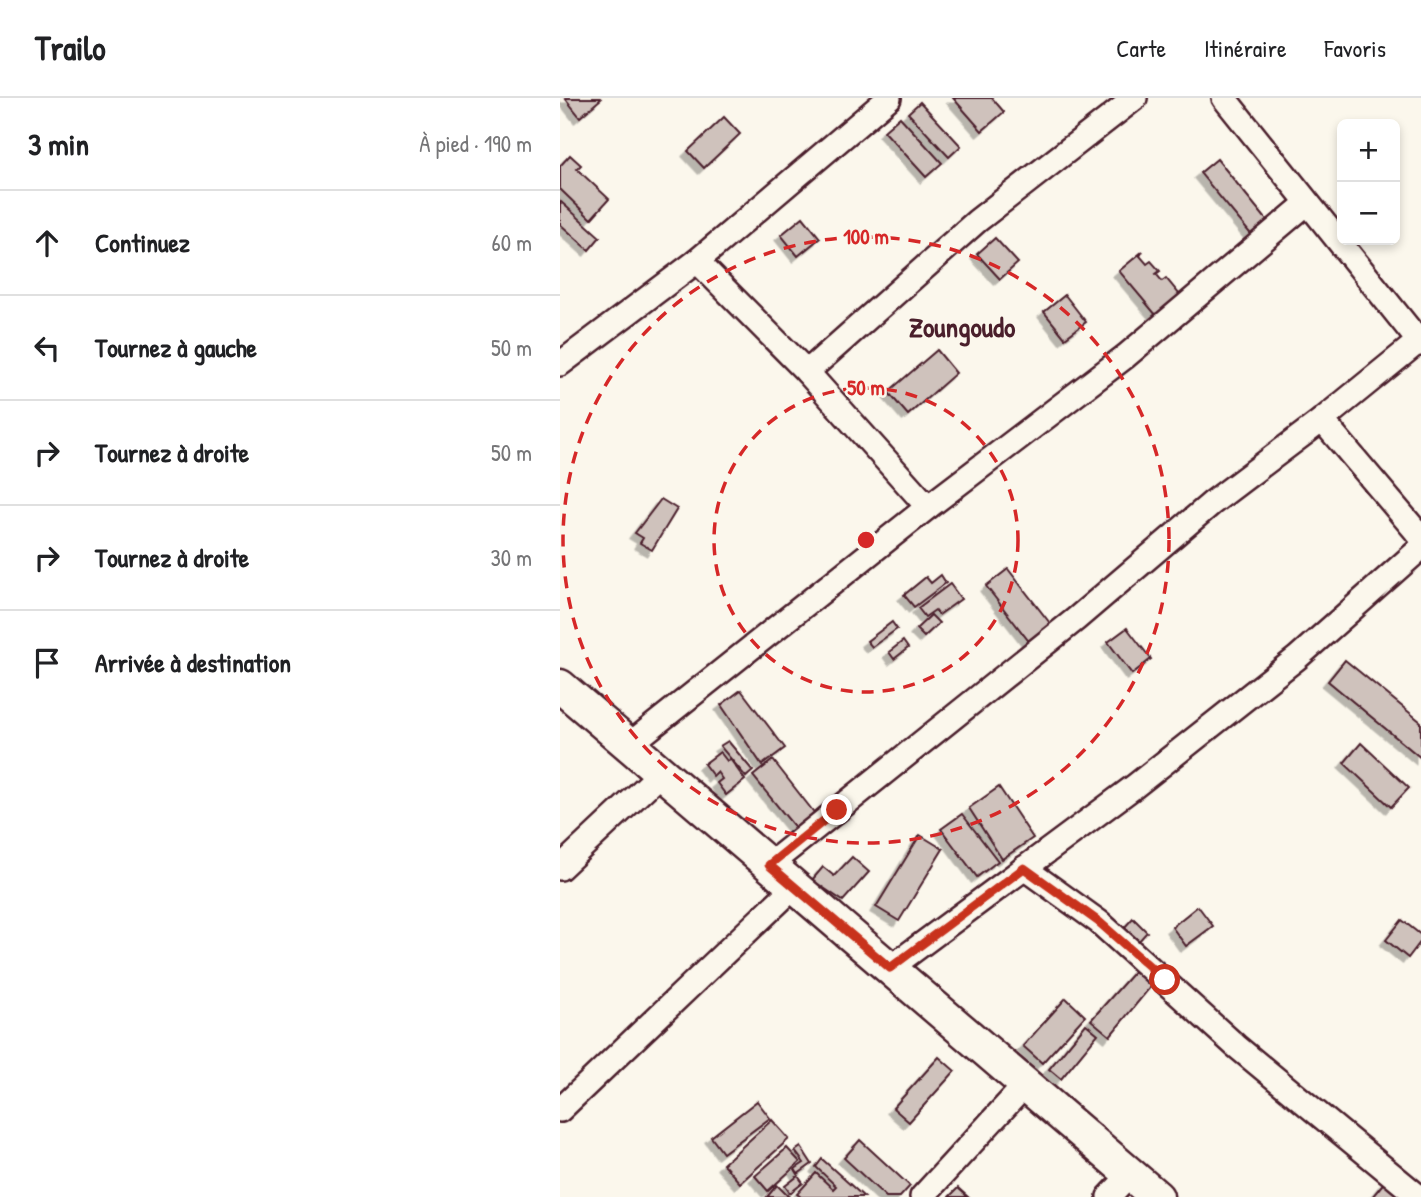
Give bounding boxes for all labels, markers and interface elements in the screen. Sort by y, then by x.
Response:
text: Trailo [35,26,106,70]
text: Carte [1116,32,1166,64]
text: Itinéraire [1204,32,1286,64]
text: Favoris [1324,32,1386,64]
map controls [1337,119,1400,245]
button: + [1337,119,1400,182]
text: 3 min [28,124,89,164]
text: À pied · 190 m [419,128,532,159]
button: − [1337,182,1400,245]
text: 100 m [843,222,889,251]
icon: ahead [28,224,66,262]
text: Continuez [95,225,190,260]
text: 60 m [492,227,532,258]
district label: Zoungoudo [909,308,1016,347]
icon: left [28,329,66,367]
text: Tournez à gauche [95,330,257,365]
text: 50 m [491,332,532,363]
text: 50 m [847,373,885,402]
icon: right [28,434,66,472]
text: Tournez à droite [95,435,249,470]
text: 50 m [491,437,532,468]
centre of rings [854,528,878,552]
icon: right [28,539,66,577]
text: Tournez à droite [95,540,249,575]
text: 30 m [490,542,532,573]
icon: arrive [28,644,66,682]
text: Arrivée à destination [95,645,291,680]
route end [821,794,852,825]
route start [1149,964,1180,995]

